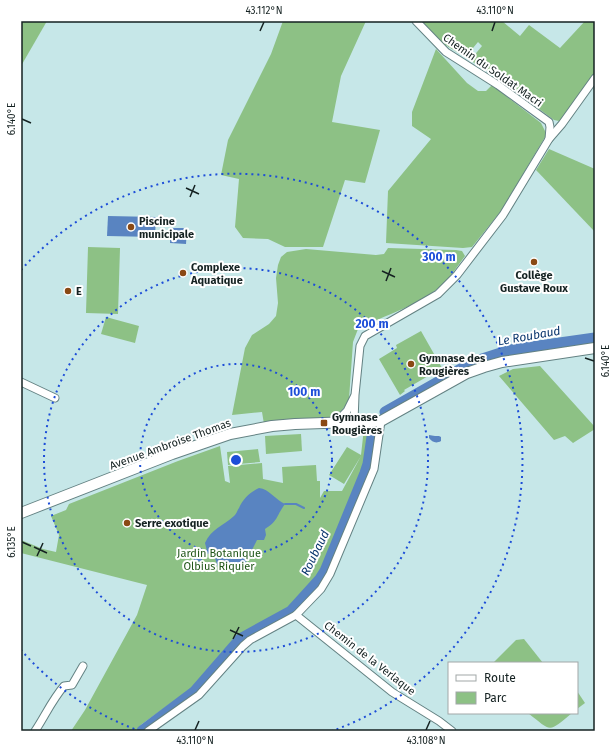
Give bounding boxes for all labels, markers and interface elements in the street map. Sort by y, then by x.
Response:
text: 43.112°N [245,5,283,17]
text: 43.110°N [476,5,514,17]
street label: Chemin du Soldat Macri [440,31,545,110]
text: 6.140°E [6,103,18,135]
place label: Piscine municipale [139,215,194,241]
marker: Piscine municipale [126,222,136,232]
text: 300 m [421,250,456,264]
marker: Collège Gustave Roux [529,257,539,267]
place label: Complexe Aquatique [190,261,243,287]
marker: Complexe Aquatique [178,268,188,278]
place label: Collège Gustave Roux [500,269,568,295]
place label: E [76,285,82,298]
marker: E [63,286,73,296]
text: 200 m [355,317,389,331]
water label: Le Roubaud [497,324,561,348]
text: 6.140°E [600,345,612,377]
place label: Gymnase des Rougières [419,352,486,378]
marker: Gymnase des Rougières [406,359,416,369]
text: 100 m [288,385,320,399]
place label: Gymnase Rougières [332,411,383,437]
street label: Avenue Ambroise Thomas [108,416,233,472]
marker: Gymnase Rougières [319,418,329,428]
centre of rings [229,453,243,467]
place label: Serre exotique [135,517,209,530]
marker: Serre exotique [122,518,132,528]
text: 6.135°E [6,526,18,558]
water label: Roubaud [298,528,332,578]
park label: Jardin Botanique Olbius Riquier [177,547,261,573]
street label: Chemin de la Verlaque [322,619,418,698]
legend [448,662,578,714]
text: Route [484,671,516,685]
text: Parc [484,691,507,705]
text: 43.110°N [176,735,214,747]
text: 43.108°N [406,735,446,747]

